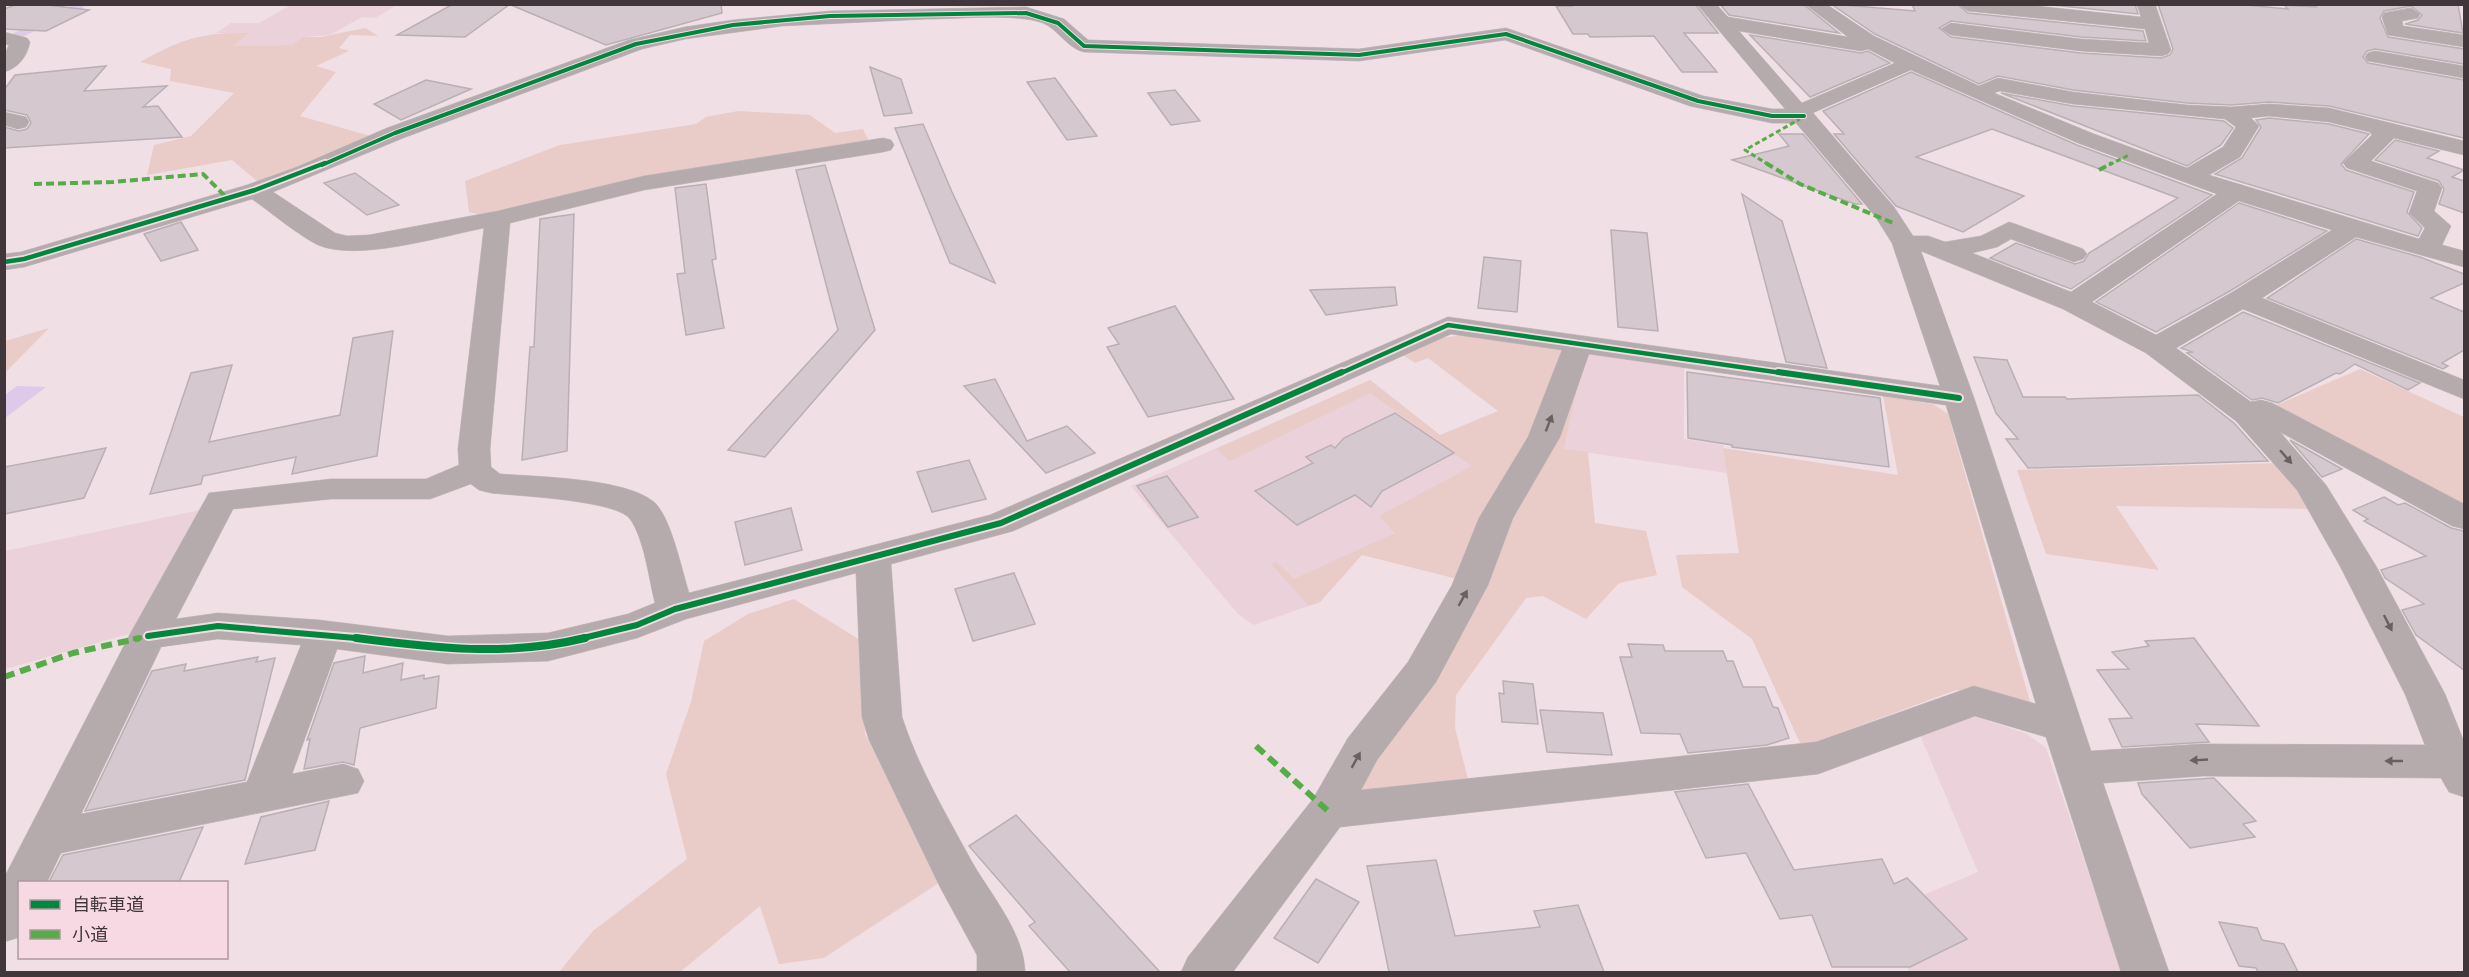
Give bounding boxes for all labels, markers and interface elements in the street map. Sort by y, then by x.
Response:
one-way arrow [1545,414,1554,432]
one-way arrow [2279,449,2292,464]
one-way arrow [1458,589,1468,606]
one-way arrow [2383,614,2393,631]
one-way arrow [1351,751,1361,768]
one-way arrow [2189,756,2208,765]
one-way arrow [2384,756,2403,766]
legend [18,881,228,959]
text: 自転車道 [72,894,144,916]
text: 小道 [72,924,108,946]

